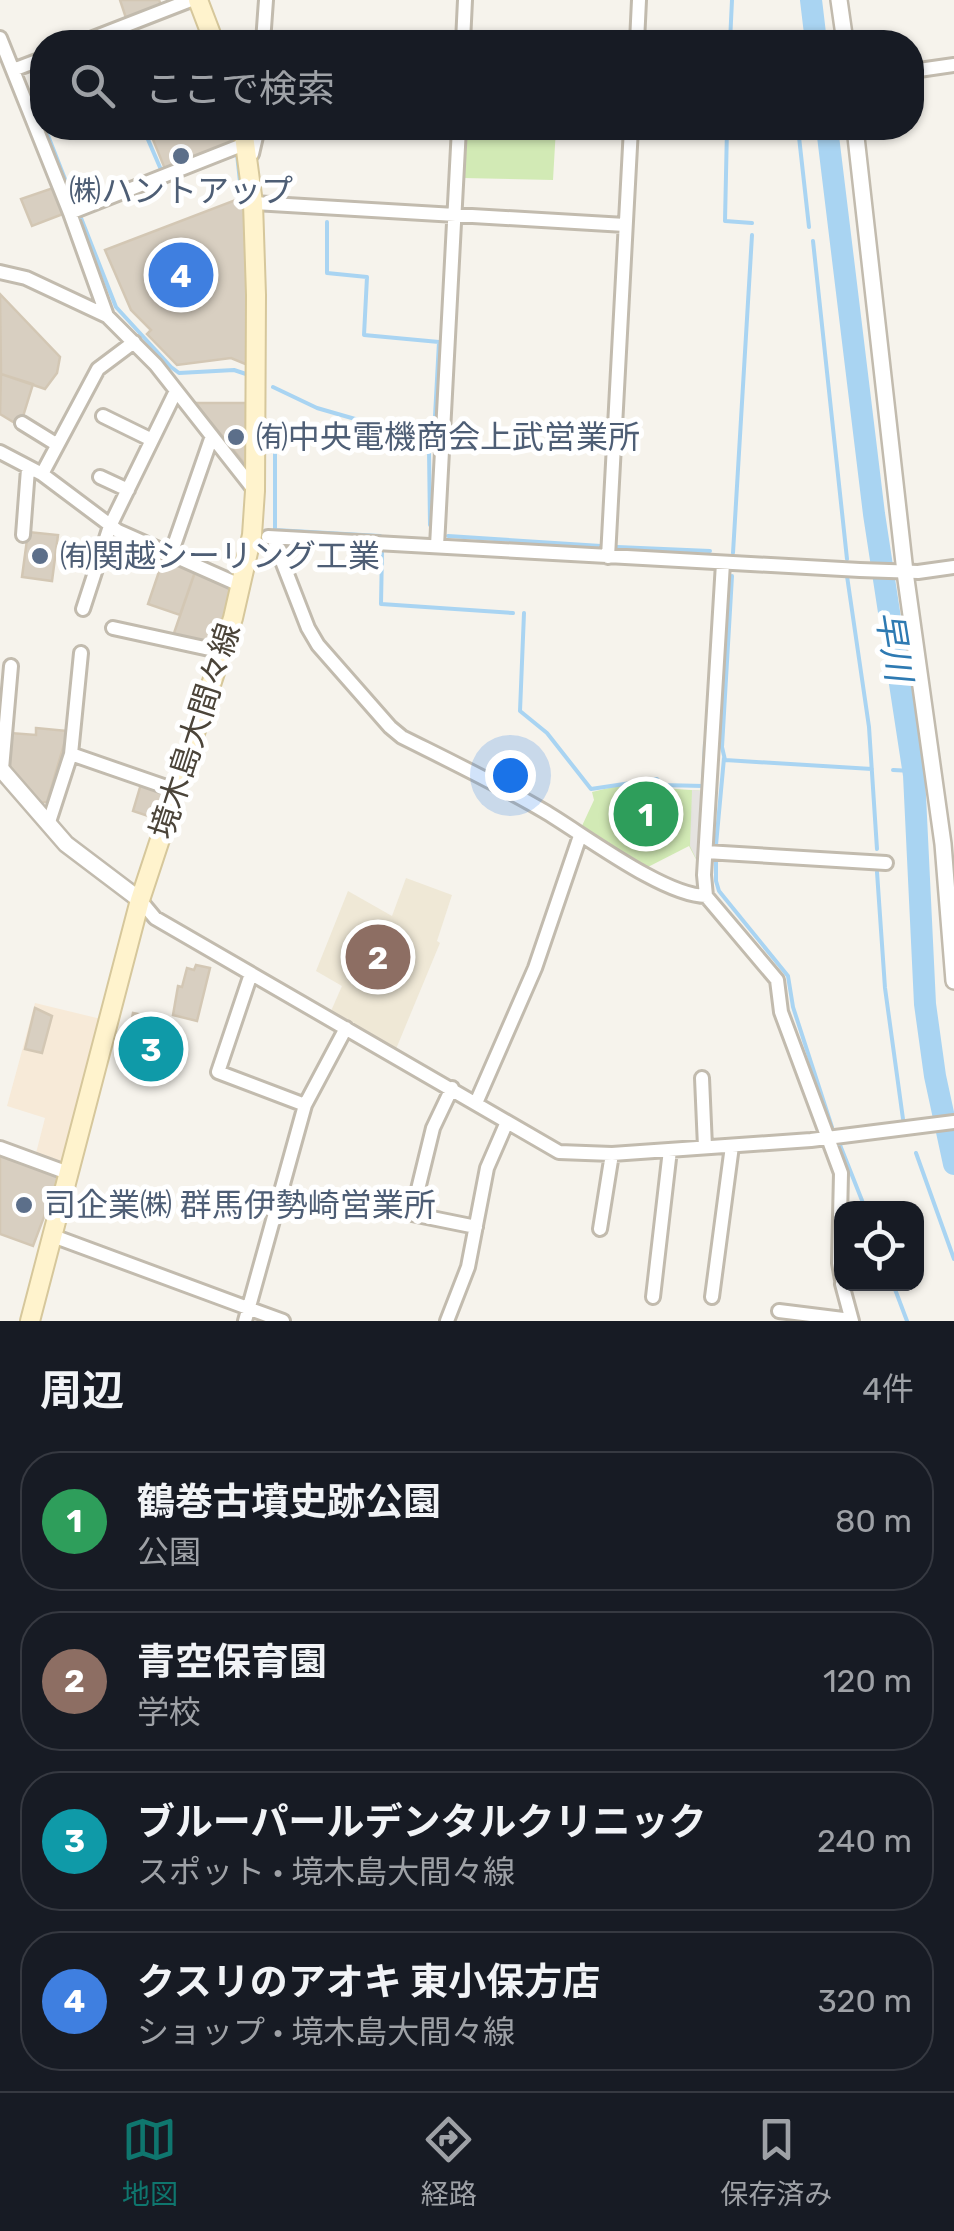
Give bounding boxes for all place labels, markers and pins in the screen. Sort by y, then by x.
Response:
marker: ㈱ハントアップ [170,145,192,167]
place label: ㈱ハントアップ [69,172,293,210]
pin: 4 [148,238,214,312]
place label: ㈲中央電機商会上武営業所 [256,418,640,456]
marker: ㈲中央電機商会上武営業所 [225,426,247,448]
place label: ㈲関越シーリング工業 [60,537,380,575]
marker: ㈲関越シーリング工業 [29,545,51,567]
pin: 1 [614,776,678,852]
pin: 2 [346,920,410,994]
pin: 3 [118,1012,184,1086]
place label: 司企業㈱ 群馬伊勢崎営業所 [44,1186,436,1224]
marker: 司企業㈱ 群馬伊勢崎営業所 [13,1194,35,1216]

